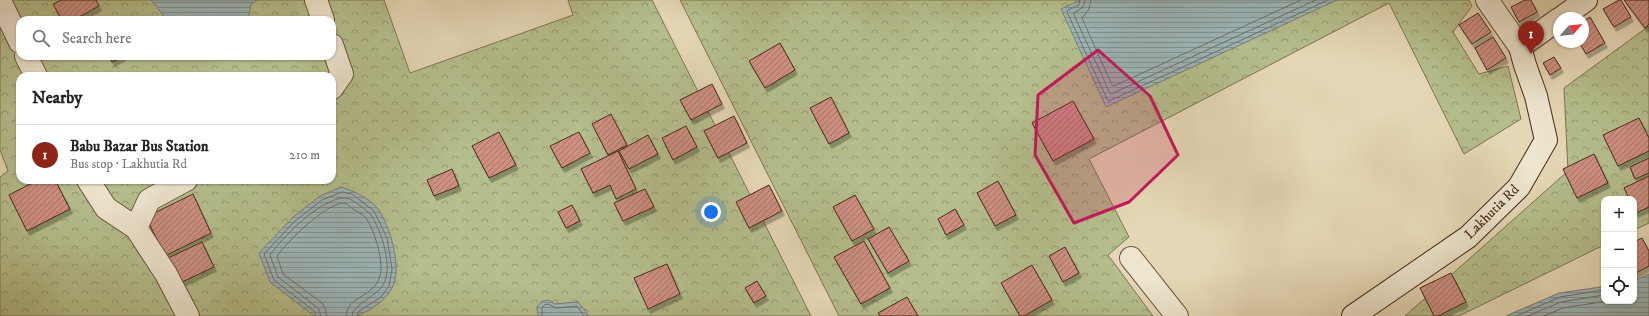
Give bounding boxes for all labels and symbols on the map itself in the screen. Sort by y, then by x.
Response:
north arrow [1553,12,1589,48]
pin: 1 [1518,21,1544,54]
street label: Lakhutia Rd [1461,181,1523,243]
your location [701,202,721,222]

